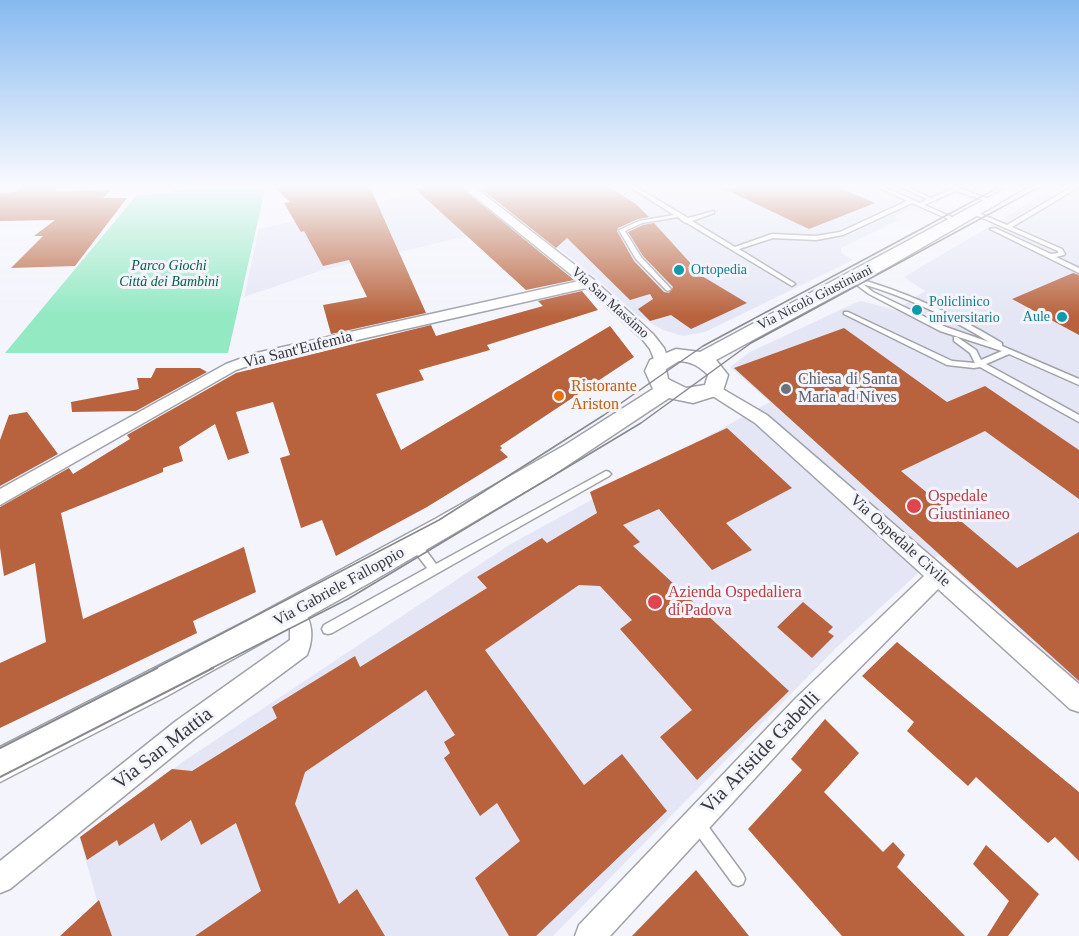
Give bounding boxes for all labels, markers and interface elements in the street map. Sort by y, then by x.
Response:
park label: Parco Giochi Città dei Bambini [119,258,219,290]
place label: Ortopedia [691,262,747,278]
street label: Via Nicolò Giustiniani [755,262,875,334]
marker: Ortopedia [672,263,686,277]
street label: Via San Massimo [568,264,652,342]
place label: Policlinico universitario [929,294,1000,326]
marker: Policlinico universitario [910,303,924,317]
place label: Aule [1023,309,1050,325]
marker: Aule [1055,310,1069,324]
street label: Via Sant'Eufemia [242,327,354,373]
place label: Chiesa di Santa Maria ad Nives [798,370,898,408]
place label: Ristorante Ariston [571,377,637,415]
marker: Chiesa di Santa Maria ad Nives [779,382,793,396]
marker: Ristorante Ariston [552,389,566,403]
place label: Ospedale Giustinianeo [928,487,1010,525]
street label: Via Ospedale Civile [846,491,954,591]
marker: Ospedale Giustinianeo [905,497,923,515]
street label: Via Gabriele Falloppio [270,543,408,631]
place label: Azienda Ospedaliera di Padova [668,583,802,621]
marker: Azienda Ospedaliera di Padova [646,593,664,611]
street label: Via Aristide Gabelli [696,687,826,819]
street label: Via San Mattia [108,703,218,795]

